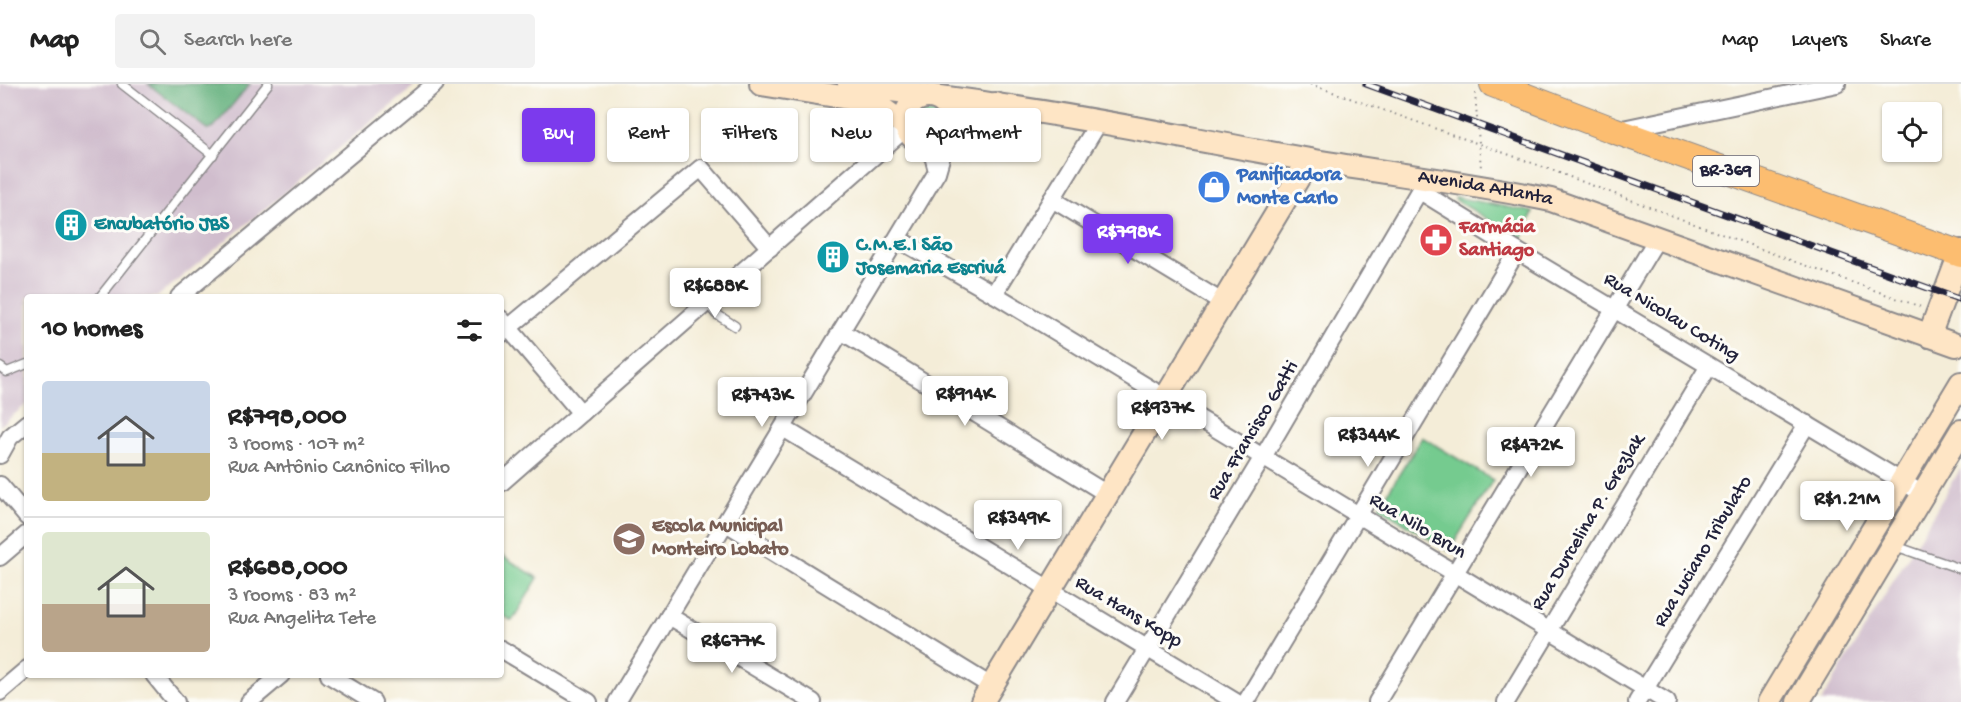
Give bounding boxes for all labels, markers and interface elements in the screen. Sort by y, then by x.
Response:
search box [115,14,535,68]
text: Map [30,25,79,58]
icon: search [136,25,169,58]
text: Search here [184,28,292,54]
text: Map [1722,29,1758,54]
text: Layers [1791,29,1847,54]
text: Share [1880,29,1931,54]
map controls [1882,102,1942,162]
button: locate [1882,102,1942,162]
chip: Buy [522,108,595,162]
chip: Rent [607,108,689,162]
chip: Filters [701,108,798,162]
chip: New [810,108,893,162]
chip: Apartment [905,108,1041,162]
road number: BR-369 [1693,156,1759,186]
place label: Panificadora Monte Carlo [1236,164,1343,211]
street label: Avenida Atlanta [1416,166,1556,212]
shop icon: Panificadora Monte Carlo [1196,169,1232,205]
building icon: Encubatório JBS [53,207,89,243]
place label: Encubatório JBS [94,214,230,237]
pin: R$798K [1079,214,1177,265]
place label: Farmácia Santiago [1458,217,1536,263]
text: R$798K [1097,222,1159,245]
pharmacy icon: Farmácia Santiago [1418,222,1454,258]
place label: C.M.E.I São Josemaria Escrivá [855,235,1006,281]
building icon: C.M.E.I São Josemaria Escrivá [815,239,851,275]
pin: R$688K [666,268,764,319]
street label: Rua Nicolau Coting [1599,268,1743,368]
text: R$688K [684,276,746,299]
icon: filters [453,314,486,347]
text: 10 homes [42,315,142,346]
street label: Rua Francisco Gatti [1203,357,1305,505]
pin: R$914K [916,376,1014,427]
pin: R$743K [713,377,811,428]
text: R$914K [936,384,994,407]
text: R$743K [732,385,792,408]
pin: R$937K [1113,390,1211,441]
text: R$937K [1131,398,1193,421]
text: R$798,000 [228,403,347,434]
icon: home [90,405,162,477]
pin: R$344K [1319,417,1417,468]
text: R$344K [1338,425,1398,448]
pin: R$472K [1482,427,1580,478]
street label: Rua Durcelina P. Grezlak [1527,429,1652,615]
text: 3 rooms · 107 m² [228,434,365,457]
text: R$472K [1501,435,1561,458]
text: Rua Antônio Canônico Filho [228,457,450,480]
street label: Rua Luciano Tribulato [1650,472,1758,632]
pin: R$1.21M [1792,481,1902,532]
street label: Rua Nilo Brun [1364,489,1470,565]
text: R$1.21M [1814,489,1880,512]
pin: R$349K [969,500,1067,551]
text: R$349K [988,508,1048,531]
place label: Escola Municipal Monteiro Lobato [652,516,789,562]
school or university icon: Escola Municipal Monteiro Lobato [611,521,647,557]
text: R$688,000 [228,554,347,585]
icon: home [90,556,162,628]
street label: Rua Hans Kopp [1070,572,1186,654]
text: 3 rooms · 83 m² [228,585,356,608]
text: Rua Angelita Tete [228,608,376,631]
pin: R$677K [683,623,781,674]
text: R$677K [701,631,763,654]

